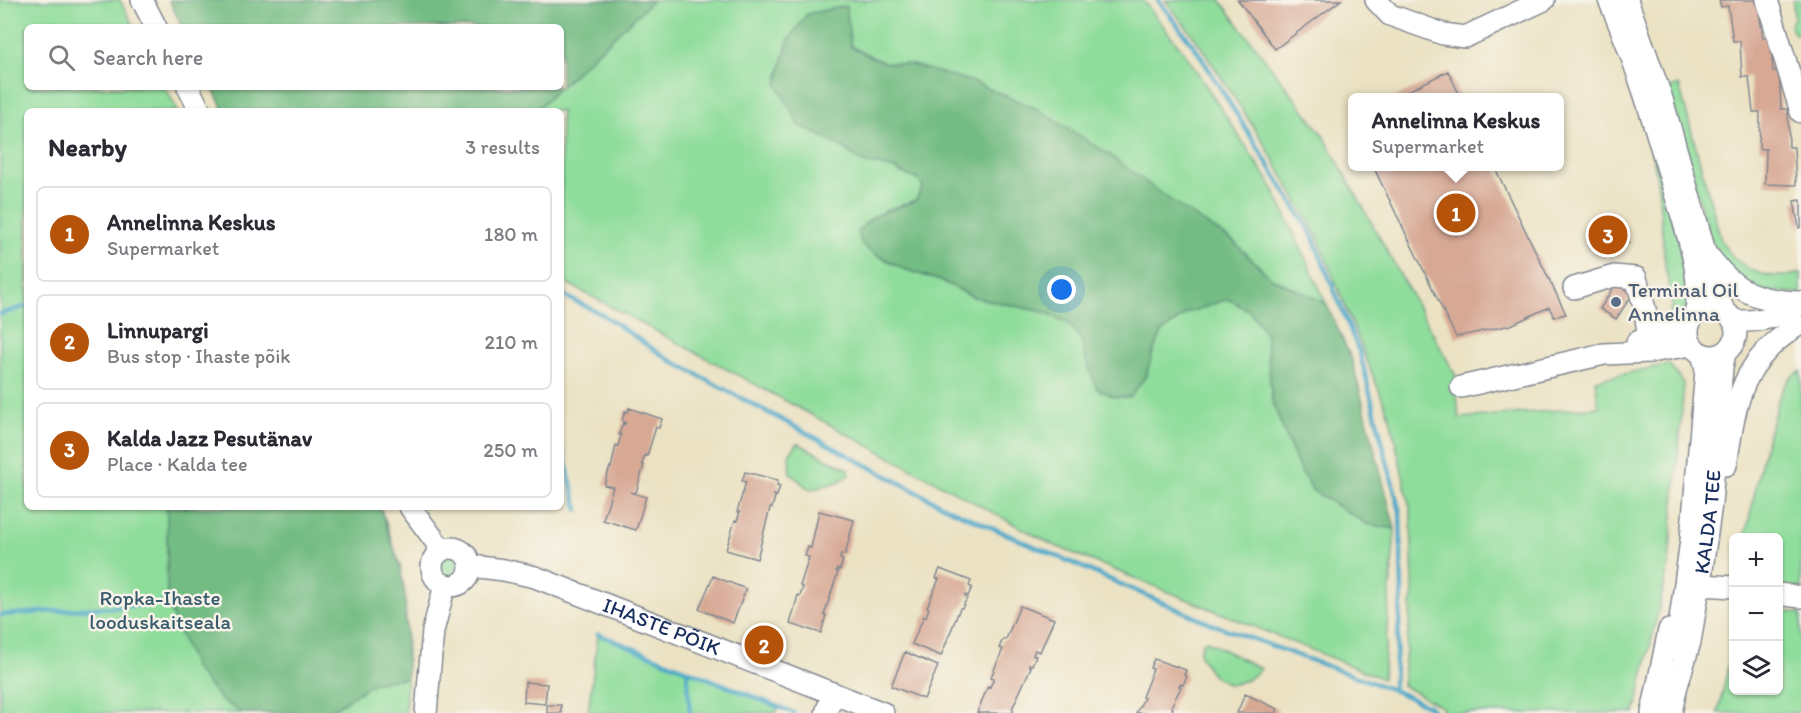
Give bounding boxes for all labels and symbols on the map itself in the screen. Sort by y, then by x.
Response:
pin: 1 [1436,190,1476,236]
pin: 3 [1588,212,1628,258]
your location [1047,275,1076,304]
place label: Terminal Oil Annelinna [1628,277,1738,326]
marker: Terminal Oil Annelinna [1609,295,1623,309]
street label: KALDA TEE [1688,469,1726,575]
park label: Ropka-Ihaste looduskaitseala [89,585,231,634]
street label: IHASTE PÕIK [600,592,724,660]
pin: 2 [744,622,783,668]

